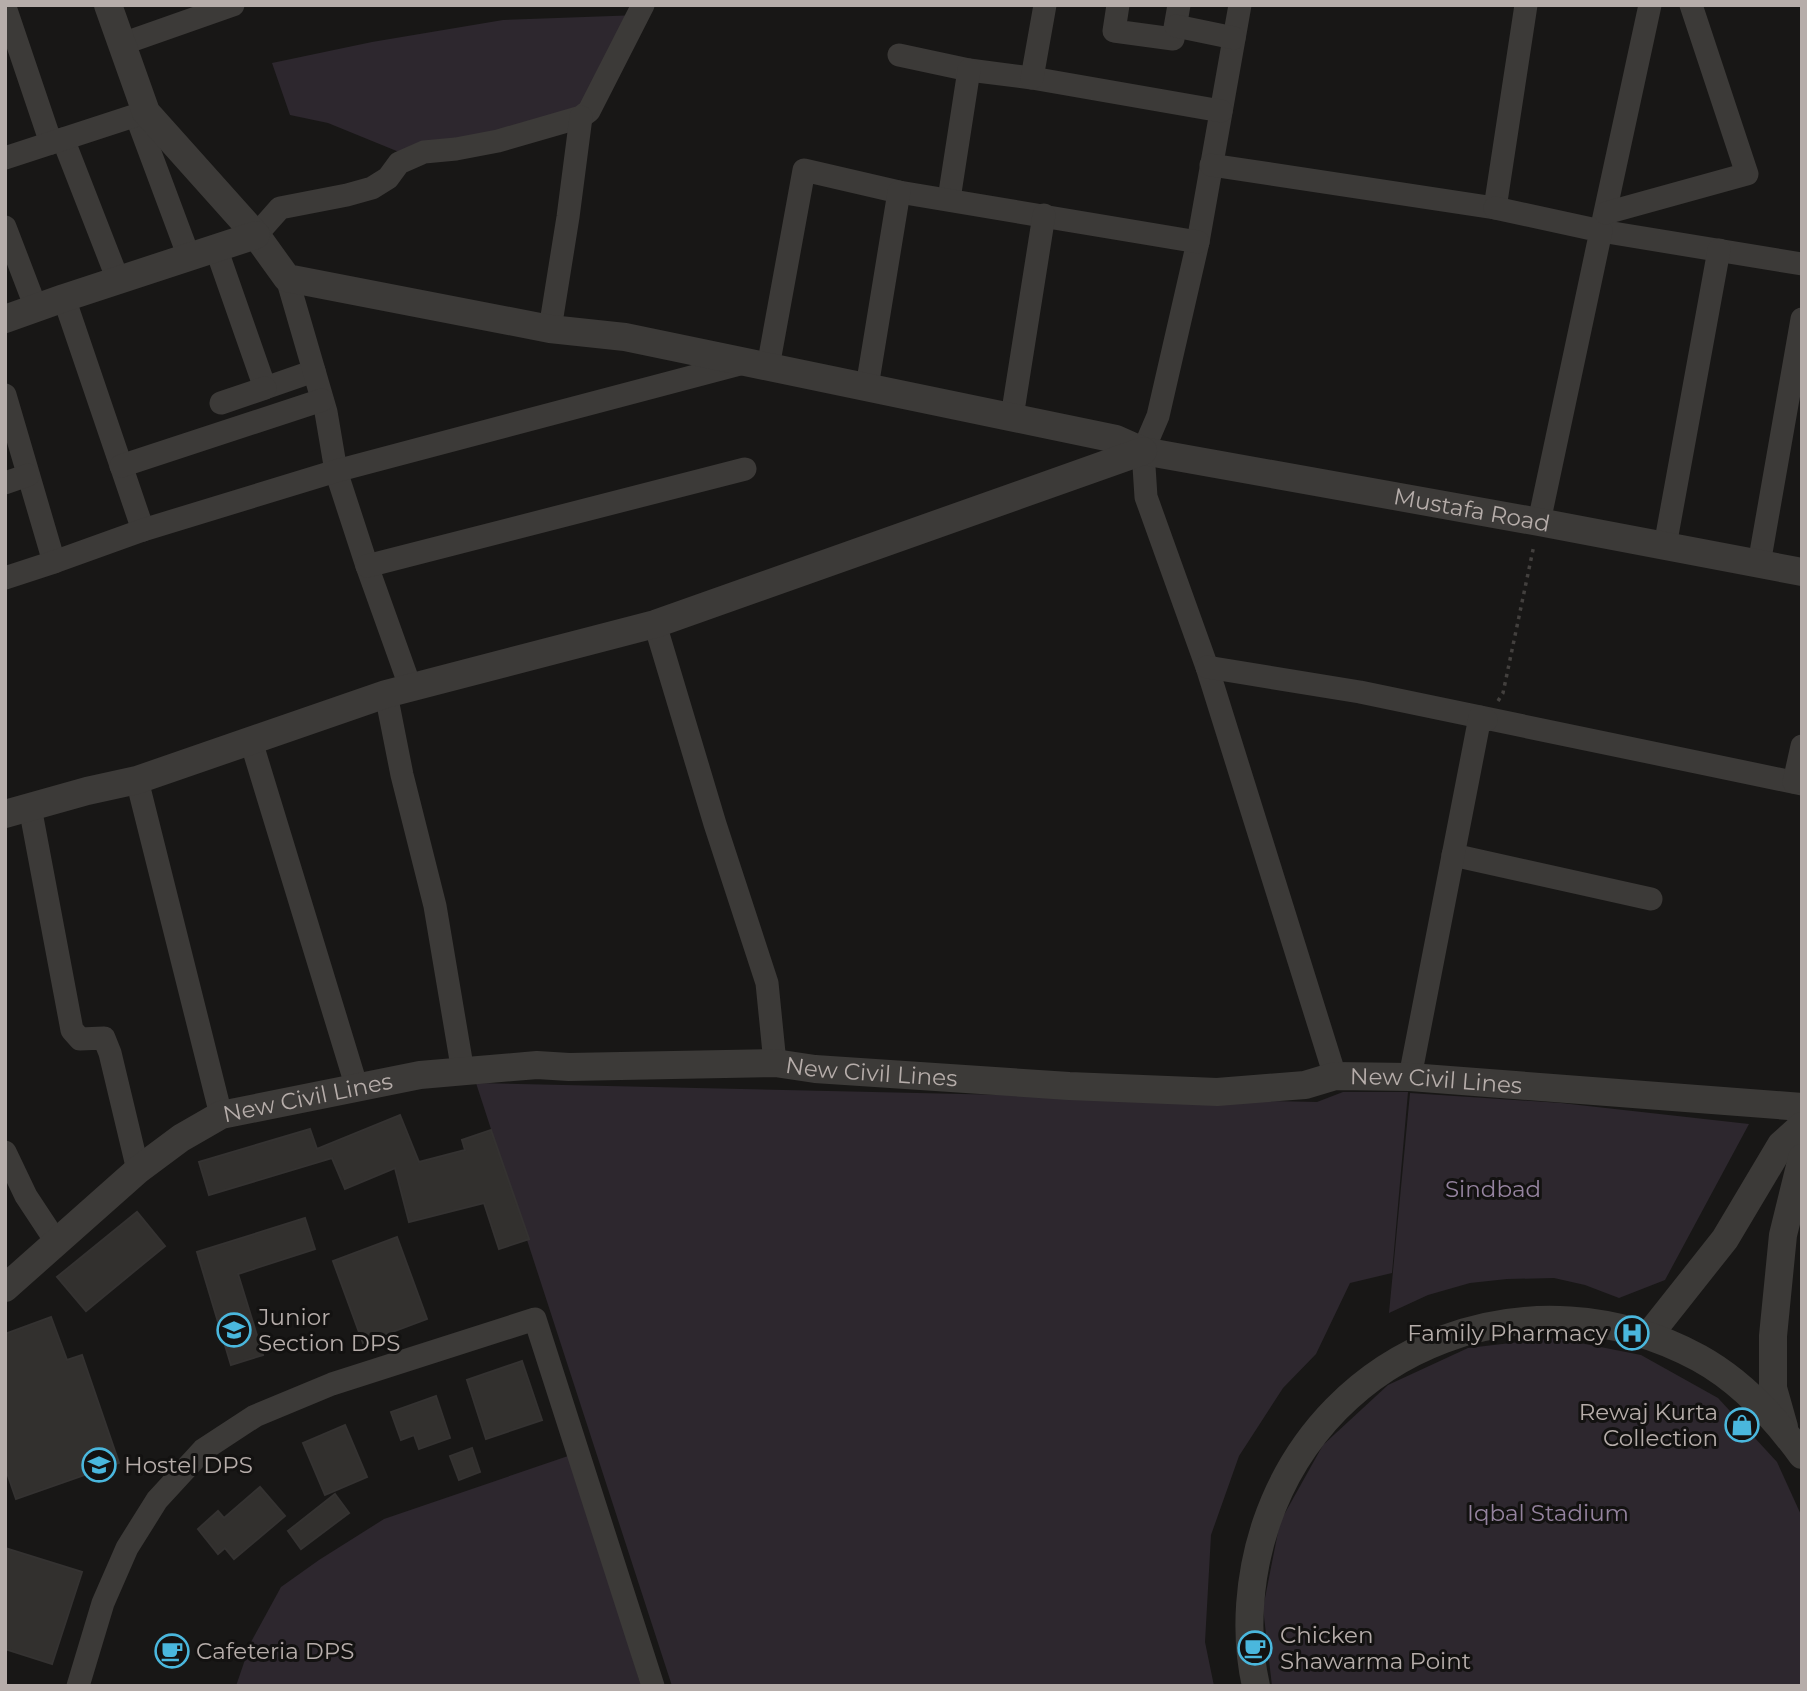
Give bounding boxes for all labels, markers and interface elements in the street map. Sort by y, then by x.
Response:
street label: Mustafa Road [1391,482,1552,538]
street label: New Civil Lines [784,1051,958,1093]
street label: New Civil Lines [1350,1062,1523,1100]
street label: New Civil Lines [220,1067,395,1128]
park label: Sindbad [1445,1175,1541,1203]
place label: Junior Section DPS [257,1303,400,1357]
school or university icon: Junior Section DPS [215,1311,253,1349]
hospital icon: Family Pharmacy [1613,1314,1651,1352]
place label: Family Pharmacy [1407,1319,1609,1347]
place label: Rewaj Kurta Collection [1579,1398,1718,1452]
shop icon: Rewaj Kurta Collection [1723,1406,1761,1444]
school or university icon: Hostel DPS [80,1446,118,1484]
place label: Hostel DPS [124,1451,253,1479]
park label: Iqbal Stadium [1467,1499,1629,1527]
place label: Chicken Shawarma Point [1280,1621,1471,1675]
cafe icon: Chicken Shawarma Point [1236,1629,1274,1667]
cafe icon: Cafeteria DPS [153,1632,191,1670]
place label: Cafeteria DPS [196,1637,354,1665]

